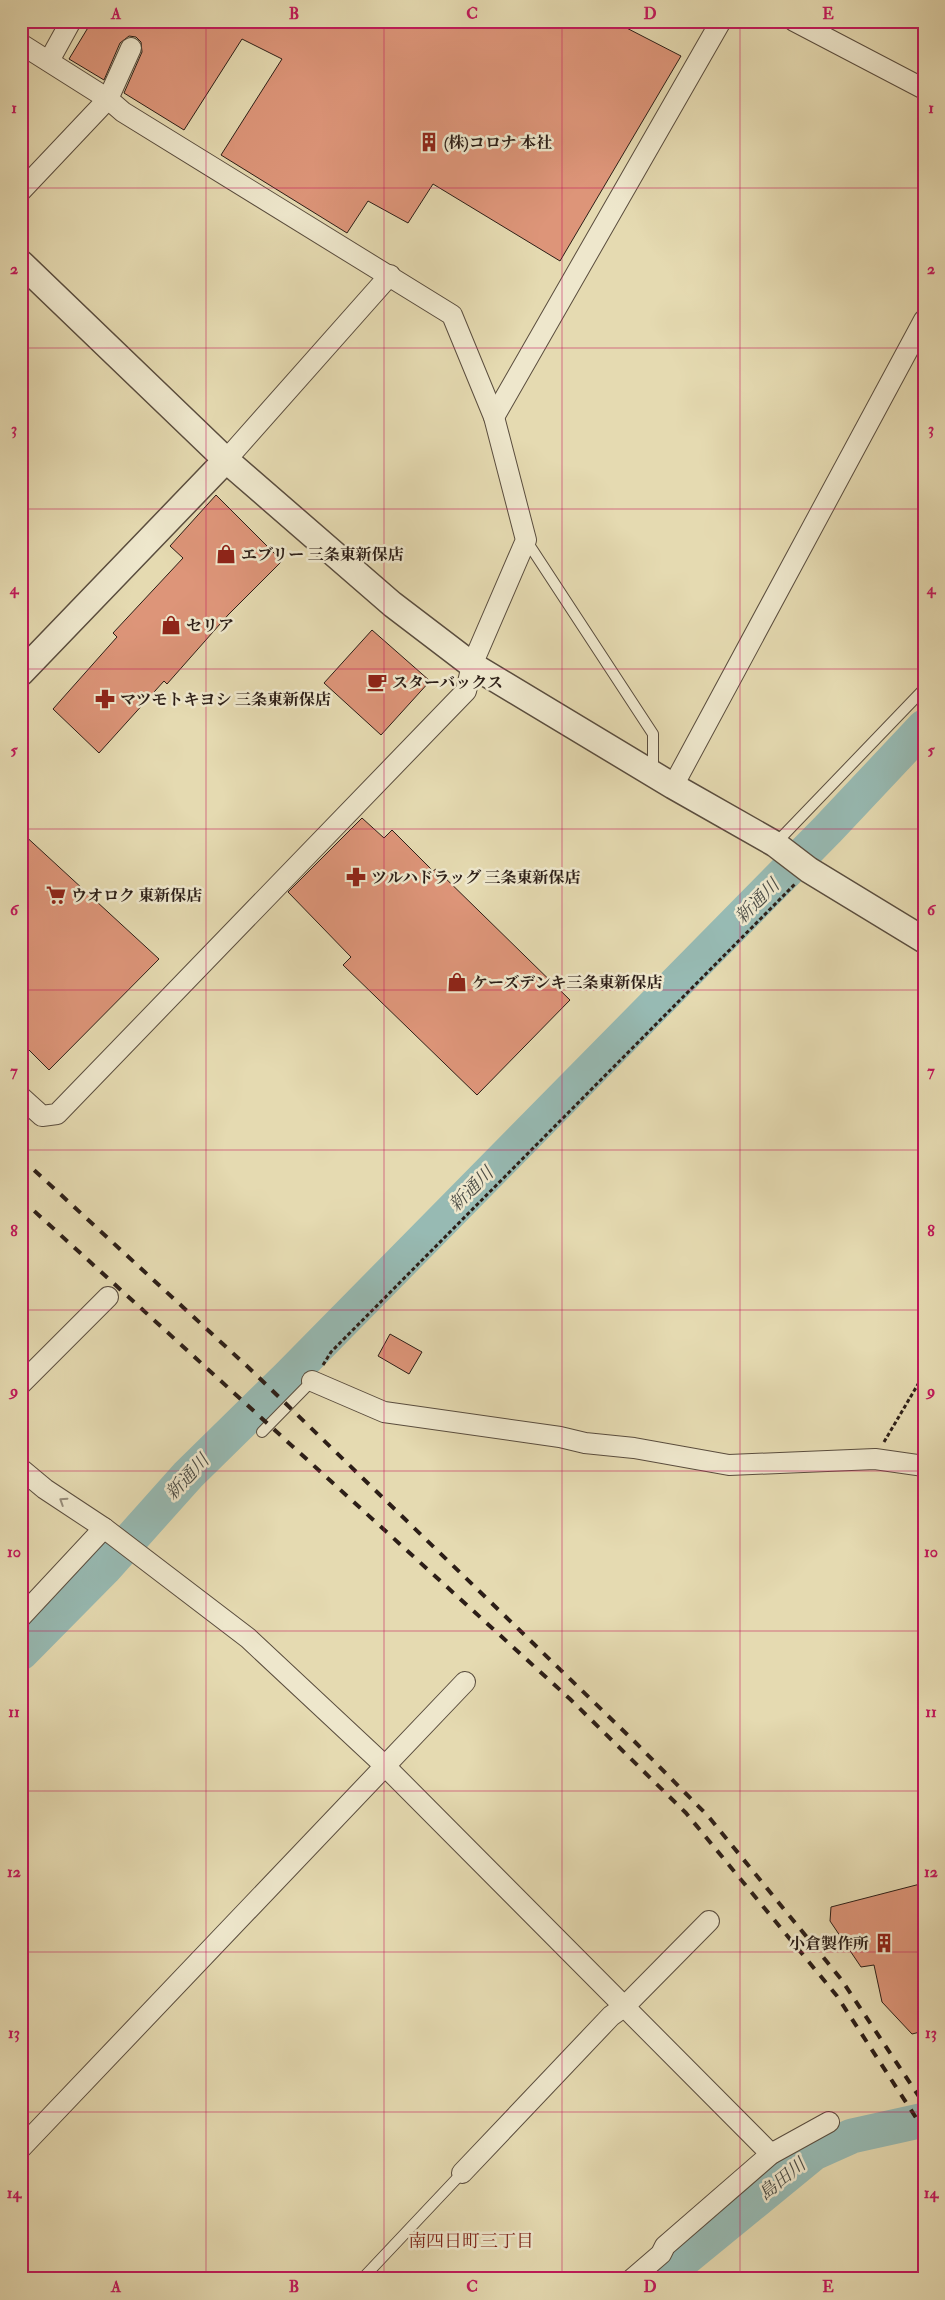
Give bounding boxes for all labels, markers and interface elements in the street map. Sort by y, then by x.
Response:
text: A [110,4,122,24]
text: B [289,4,299,24]
text: C [466,4,478,24]
text: D [643,4,657,24]
text: E [822,4,834,24]
text: 1 [11,98,17,118]
text: 1 [928,98,934,118]
building icon: (株)コロナ 本社 [418,131,440,153]
place label: (株)コロナ 本社 [444,133,552,153]
text: 2 [10,259,18,279]
text: 2 [927,259,935,279]
text: 3 [11,419,17,439]
text: 3 [928,419,934,439]
shop icon: エブリー 三条東新保店 [215,543,237,565]
place label: エブリー 三条東新保店 [241,545,404,565]
text: 4 [9,579,20,599]
text: 4 [926,579,937,599]
shop icon: セリア [160,614,182,636]
place label: セリア [186,616,234,636]
cafe icon: スターバックス [366,671,388,693]
place label: スターバックス [392,673,503,693]
pharmacy icon: マツモトキヨシ 三条東新保店 [94,688,116,710]
place label: マツモトキヨシ 三条東新保店 [120,690,331,710]
text: 5 [10,740,18,760]
text: 5 [927,740,935,760]
pharmacy icon: ツルハドラッグ 三条東新保店 [345,866,367,888]
place label: ツルハドラッグ 三条東新保店 [371,868,581,888]
water label: 新通川 [730,873,786,929]
supermarket icon: ウオロク 東新保店 [45,884,67,906]
place label: ウオロク 東新保店 [71,886,202,906]
text: 6 [10,900,20,920]
text: 6 [927,900,937,920]
shop icon: ケーズデンキ三条東新保店 [446,971,468,993]
place label: ケーズデンキ三条東新保店 [472,973,663,993]
text: 7 [10,1061,18,1081]
text: 7 [927,1061,935,1081]
water label: 新通川 [444,1161,500,1217]
text: 8 [10,1221,18,1241]
text: 8 [927,1221,935,1241]
text: 9 [8,1381,18,1401]
text: 9 [925,1381,935,1401]
water label: 新通川 [161,1448,216,1505]
one-way arrow [60,1498,69,1507]
text: 10 [7,1542,21,1562]
text: 10 [924,1542,938,1562]
text: 11 [8,1702,20,1722]
text: 11 [925,1702,937,1722]
text: 12 [7,1862,21,1882]
text: 12 [924,1862,938,1882]
building icon: 小倉製作所 [873,1932,895,1954]
place label: 小倉製作所 [789,1934,869,1954]
text: 13 [8,2023,20,2043]
text: 13 [925,2023,937,2043]
water label: 島田川 [754,2152,812,2205]
text: 14 [7,2183,23,2203]
text: 14 [924,2183,940,2203]
district label: 南四日町三丁目 [408,2230,534,2253]
text: A [110,2277,122,2297]
text: B [289,2277,299,2297]
text: C [466,2277,478,2297]
text: D [643,2277,657,2297]
text: E [822,2277,834,2297]

